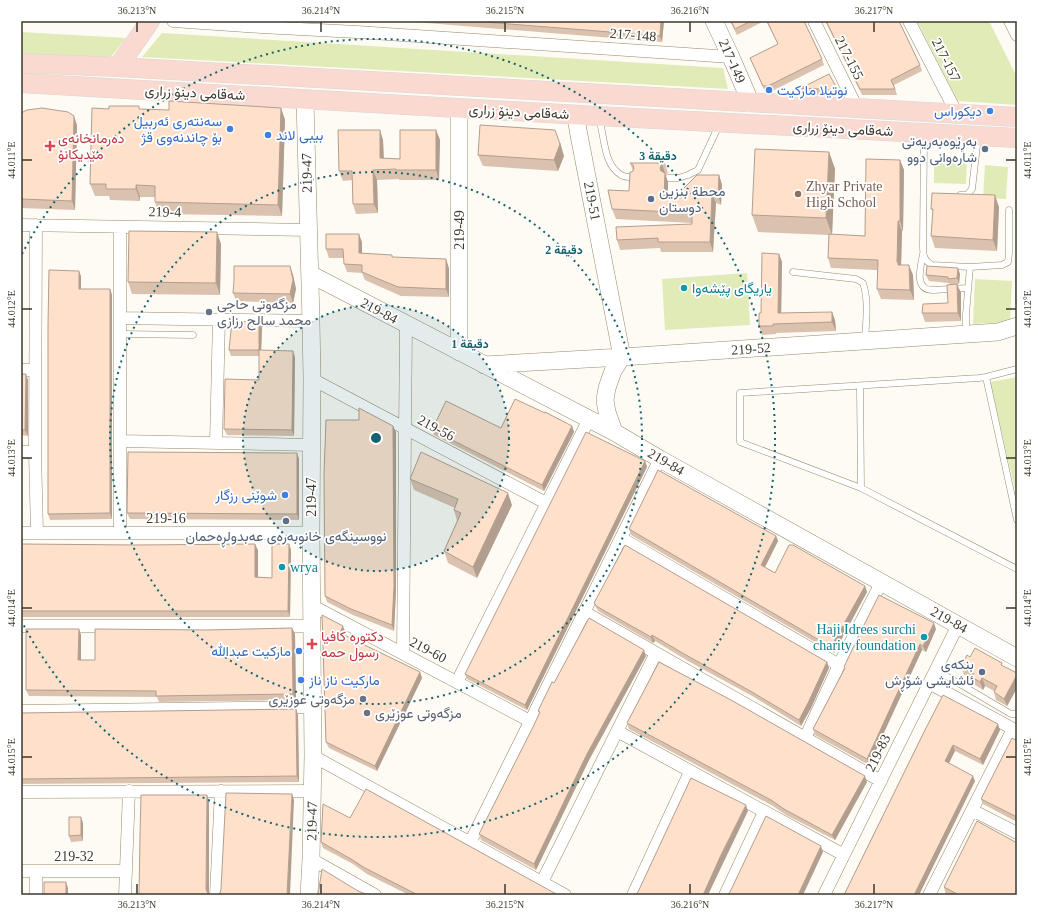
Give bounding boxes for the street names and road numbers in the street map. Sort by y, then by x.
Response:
street label: 217-148 [609,26,657,44]
street label: 217-155 [832,34,866,82]
street label: 217-157 [929,36,963,84]
street label: 217-149 [716,37,748,85]
street label: شەقامی دینۆ زراری [144,83,246,104]
street label: شەقامی دینۆ زراری [468,102,570,123]
street label: شەقامی دینۆ زراری [792,119,894,140]
street label: 219-47 [299,153,315,193]
street label: 219-51 [581,180,603,222]
street label: 219-4 [149,204,181,220]
street label: 219-49 [452,210,467,250]
street label: 219-84 [358,295,400,327]
street label: 219-52 [731,340,771,358]
street label: 219-56 [415,412,457,444]
street label: 219-84 [645,446,687,478]
street label: 219-47 [304,477,319,517]
street label: 219-16 [146,511,186,526]
street label: 219-84 [928,604,970,636]
street label: 219-60 [407,634,449,666]
street label: 219-83 [863,732,893,774]
street label: 219-47 [304,801,320,841]
street label: 219-32 [54,849,94,864]

